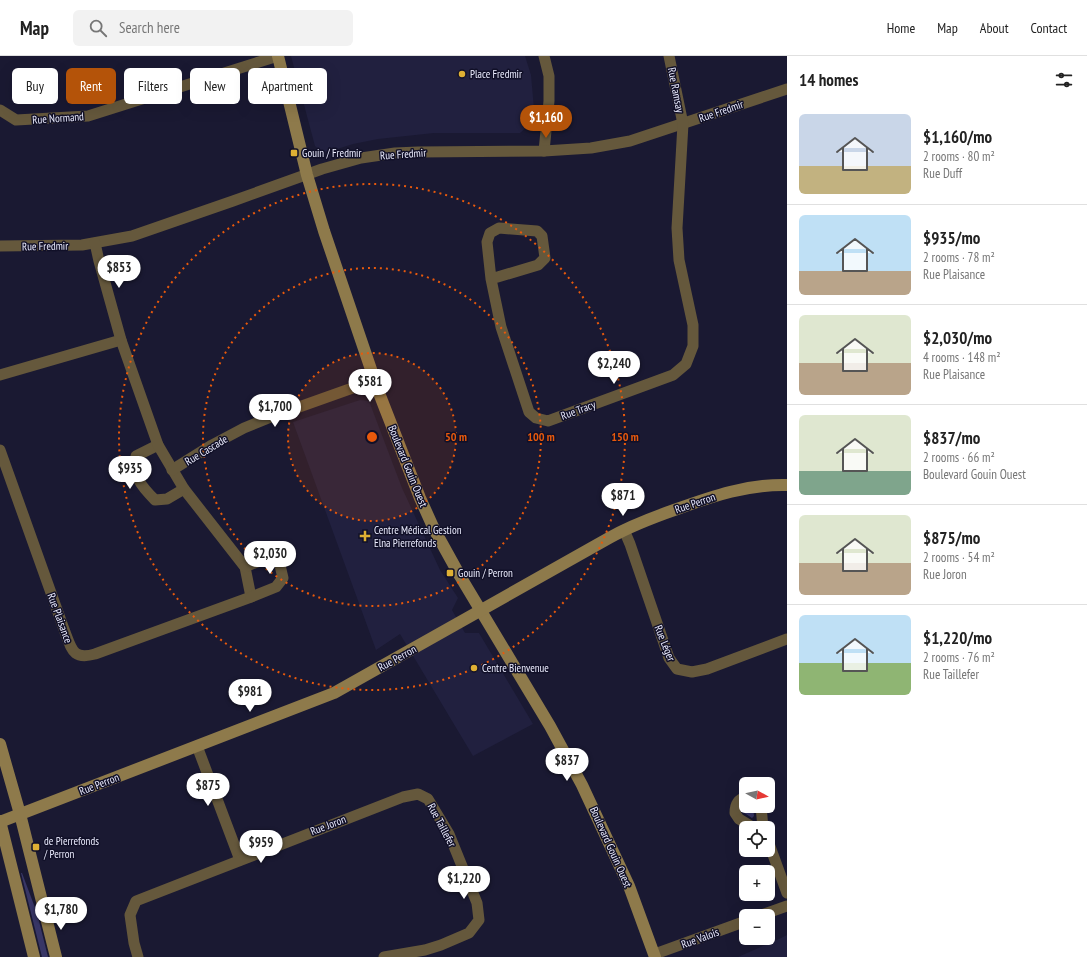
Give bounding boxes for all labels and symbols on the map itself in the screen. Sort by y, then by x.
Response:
street label: Rue Ramsay [665,66,687,115]
place label: Place Fredmir [470,67,522,81]
marker: Place Fredmir [457,69,467,79]
street label: Rue Fredmir [697,97,745,125]
pin: $1,160 [513,105,579,139]
street label: Rue Normand [32,109,85,127]
street label: Rue Fredmir [379,145,427,163]
place label: Gouin / Fredmir [302,146,362,160]
marker: Gouin / Fredmir [289,148,299,158]
street label: Rue Fredmir [22,239,68,253]
pin: $853 [95,255,143,289]
pin: $2,240 [581,351,647,385]
pin: $581 [346,369,394,403]
pin: $1,700 [242,394,308,428]
street label: Rue Tracy [559,397,598,423]
street label: Boulevard Gouin Ouest [385,423,431,509]
text: 50 m [445,429,467,444]
text: 100 m [527,429,555,444]
text: 150 m [611,429,639,444]
centre of rings [365,430,379,444]
street label: Rue Cascade [182,432,230,468]
pin: $935 [106,456,154,490]
pin: $871 [599,483,647,517]
street label: Rue Perron [673,490,717,516]
place label: Centre Médical Gestion Elna Pierrefonds [374,523,462,550]
marker: Centre Médical Gestion Elna Pierrefonds [359,530,371,542]
pin: $2,030 [237,541,303,575]
place label: Gouin / Perron [458,566,513,580]
marker: Gouin / Perron [445,568,455,578]
street label: Rue Plaisance [44,591,76,645]
street label: Rue Léger [651,623,679,663]
street label: Rue Perron [375,642,419,674]
place label: Centre Bienvenue [482,661,549,675]
marker: Centre Bienvenue [469,663,479,673]
pin: $981 [226,679,274,713]
pin: $837 [543,748,591,782]
street label: Rue Perron [77,770,121,798]
pin: $875 [184,773,232,807]
north arrow [739,777,775,813]
street label: Rue Taillefer [425,801,459,849]
street label: Boulevard Gouin Ouest [587,804,635,890]
street label: Rue Joron [308,812,348,838]
pin: $959 [237,830,285,864]
place label: de Pierrefonds / Perron [43,834,99,861]
marker: de Pierrefonds / Perron [31,842,41,852]
pin: $1,220 [431,866,497,900]
pin: $1,780 [28,897,94,931]
street label: Rue Valois [679,925,721,951]

